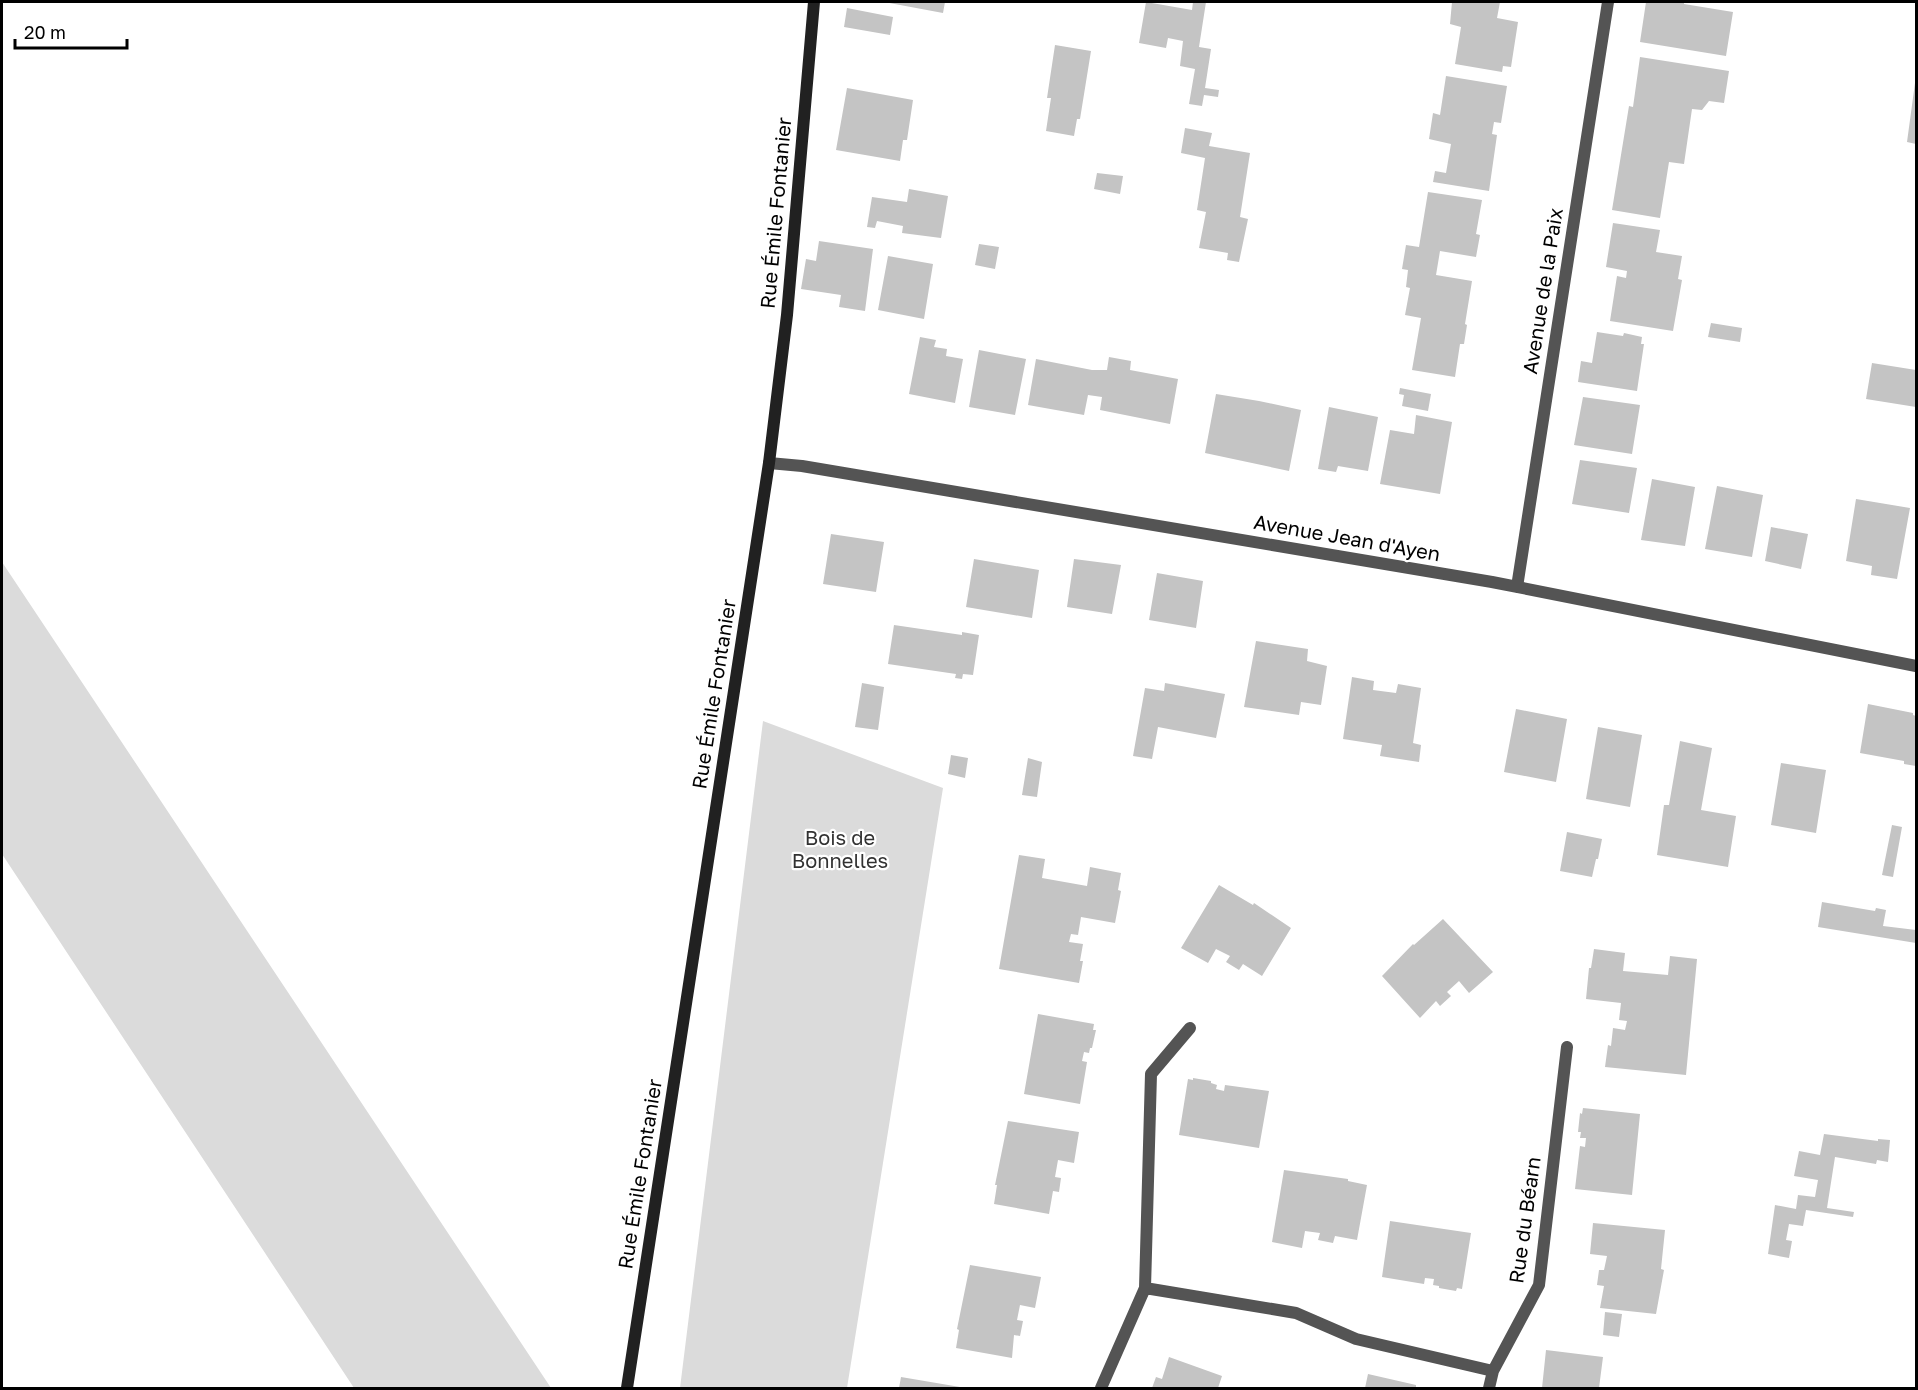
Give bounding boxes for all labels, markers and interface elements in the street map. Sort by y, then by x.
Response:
scale bar [15,12,128,50]
text: 20 m [24,21,66,43]
street label: Rue Émile Fontanier [755,116,795,310]
street label: Avenue de la Paix [1517,206,1567,376]
street label: Avenue Jean d'Ayen [1252,509,1442,565]
street label: Rue Émile Fontanier [686,597,740,791]
park label: Bois de Bonnelles [792,825,888,872]
street label: Rue Émile Fontanier [612,1077,666,1271]
street label: Rue du Béarn [1503,1155,1545,1285]

